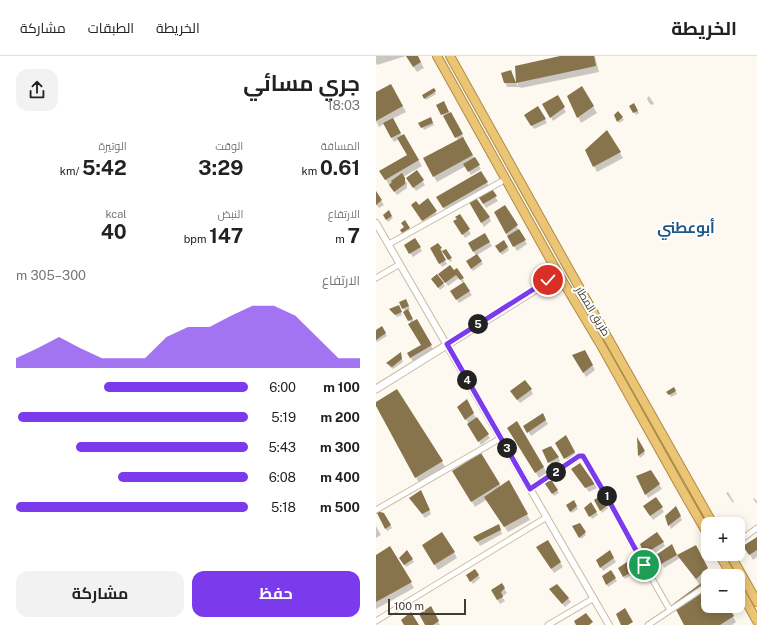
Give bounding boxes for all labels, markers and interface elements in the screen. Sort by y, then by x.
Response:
text: الخريطة [671,17,737,39]
text: مشاركة [20,20,66,36]
text: الطبقات [88,20,134,36]
text: الخريطة [156,20,200,36]
button: share [16,69,58,111]
text: جري مسائي [243,70,360,96]
text: 18:03 [327,98,360,113]
text: الوتيرة [98,140,127,152]
text: الوقت [215,140,243,152]
text: المسافة [321,140,360,152]
text: 5:42 [82,156,127,180]
text: 3:29 [198,156,243,180]
text: 0.61 [320,156,360,180]
text: /km [60,165,82,177]
text: km [302,165,320,177]
text: kcal [105,208,127,220]
text: النبض [217,208,243,220]
text: الارتفاع [328,208,360,220]
district label: أبوعطني [657,218,715,240]
text: 40 [101,220,127,244]
text: 147 [209,224,243,248]
text: 7 [347,224,360,248]
text: bpm [184,233,209,245]
text: m [335,233,347,245]
pin [531,263,565,297]
text: 300–305 m [16,268,86,283]
icon: check [537,269,559,291]
text: الارتفاع [322,273,360,288]
street label: طريق المطار [572,283,612,338]
pin: 5 [468,314,488,334]
text: 5 [474,318,482,330]
pin: 4 [457,370,477,390]
text: 4 [463,374,471,386]
text: 6:00 [269,380,296,395]
text: 100 m [323,380,360,395]
text: 5:19 [271,410,296,425]
text: 200 m [320,410,360,425]
pin: 3 [497,438,517,458]
text: 5:43 [268,440,296,455]
text: 300 m [320,440,360,455]
text: 3 [503,442,511,454]
pin: 2 [546,462,566,482]
text: 2 [553,466,560,478]
text: 6:08 [269,470,296,485]
text: 400 m [320,470,360,485]
pin: 1 [597,486,617,506]
text: 1 [605,490,609,502]
text: 5:18 [271,500,296,515]
text: 500 m [320,500,360,515]
map controls [701,517,745,613]
button: + [701,517,745,561]
pin [627,548,661,582]
icon: arrive [633,554,655,576]
button: − [701,569,745,613]
button: مشاركة [16,571,184,617]
button: حفظ [192,571,360,617]
scale bar [388,597,466,616]
text: 100 m [394,600,424,612]

